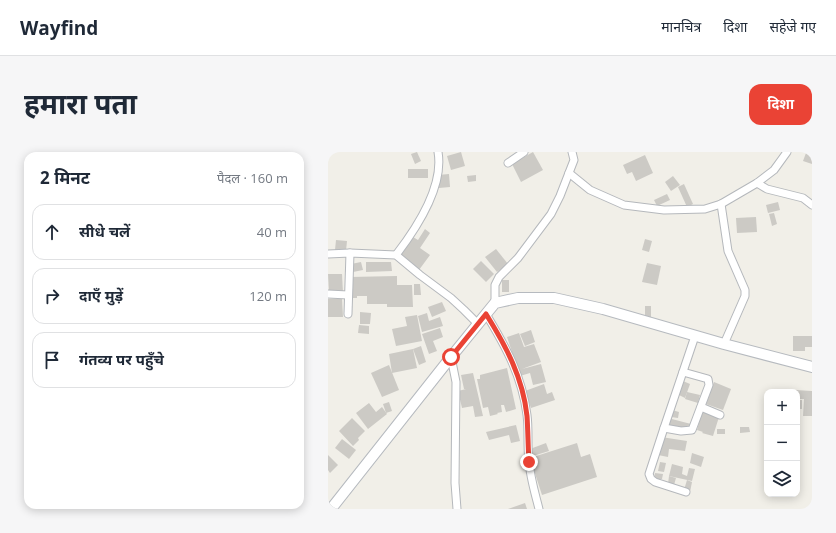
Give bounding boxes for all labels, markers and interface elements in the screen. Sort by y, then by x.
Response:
text: Wayfind [20,15,98,41]
text: मानचित्र [661,17,701,36]
text: दिशा [723,17,747,36]
text: सहेजे गए [769,17,816,36]
text: हमारा पता [24,84,137,122]
button: दिशा [749,84,812,125]
text: 2 मिनट [40,166,90,189]
text: पैदल · 160 m [217,169,288,187]
icon: ahead [41,221,63,243]
text: सीधे चलें [79,221,130,241]
text: 40 m [257,223,287,241]
icon: right [41,285,63,307]
text: दाएँ मुड़ें [79,285,123,305]
text: 120 m [249,287,287,305]
route start [442,348,460,366]
icon: arrive [41,349,63,371]
text: गंतव्य पर पहुँचे [79,349,164,369]
map controls [764,389,800,497]
button: + [764,389,800,425]
button: − [764,425,800,461]
route end [520,453,538,471]
button: layers [764,461,800,497]

